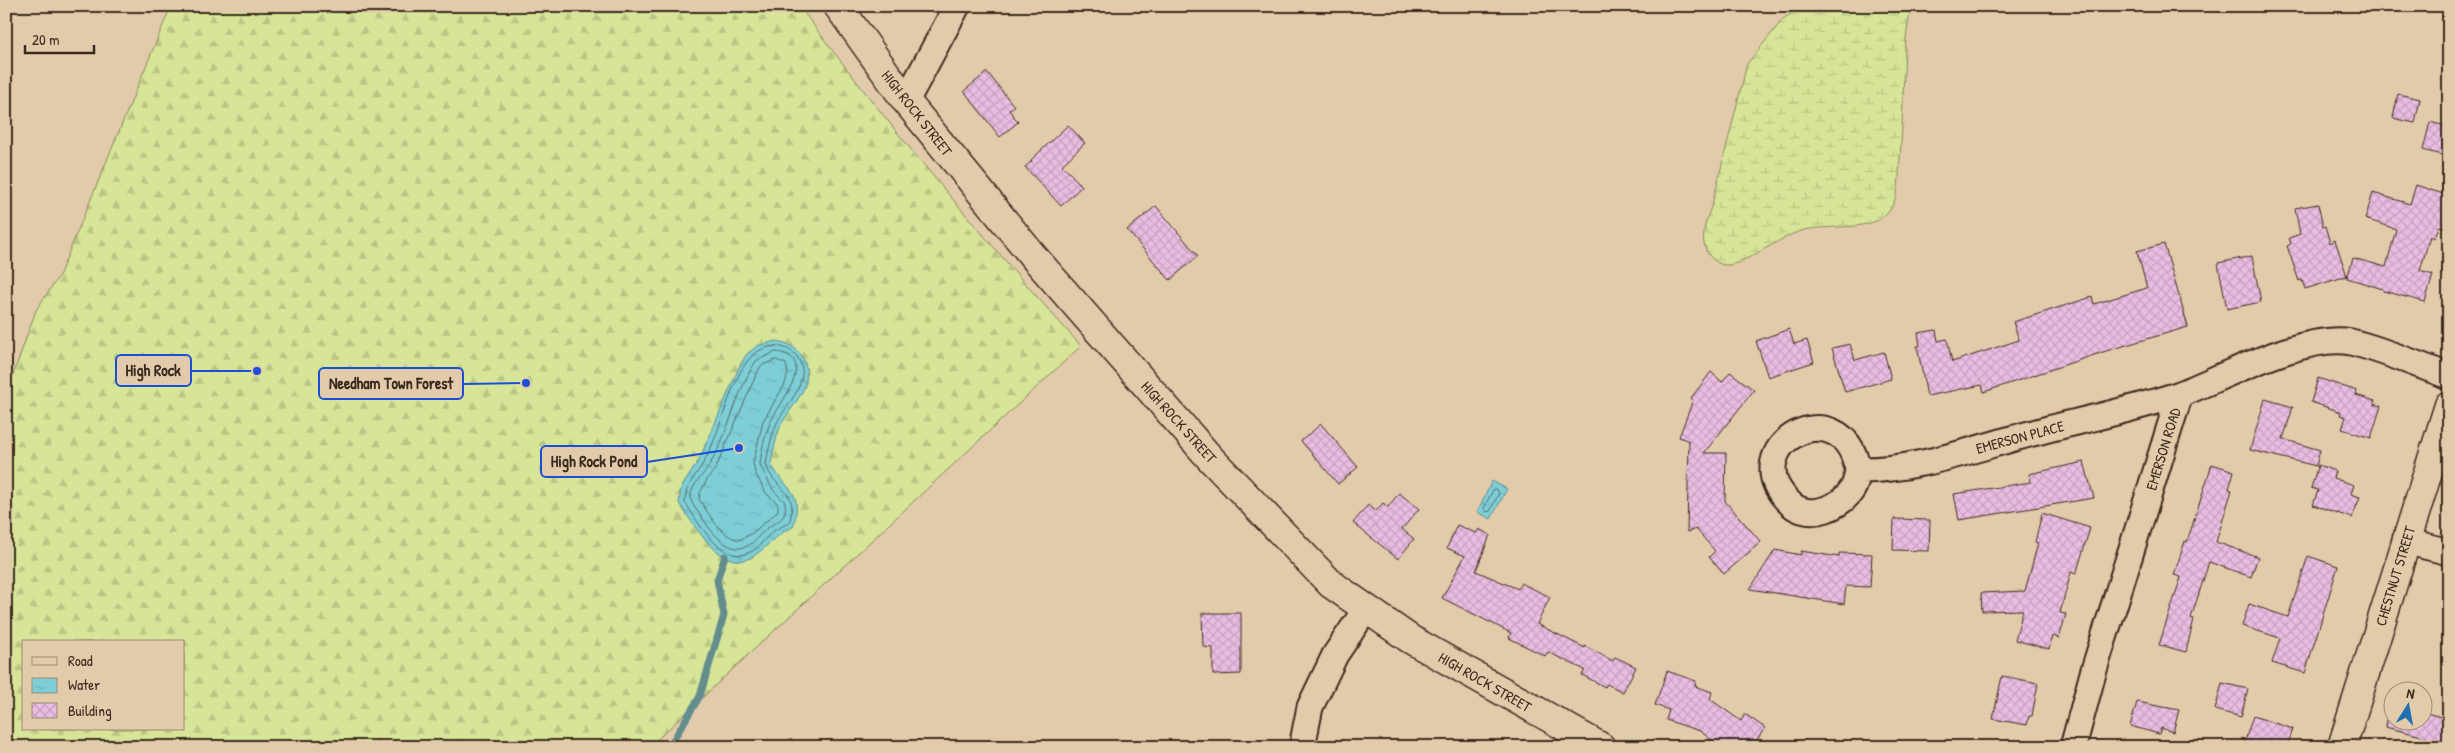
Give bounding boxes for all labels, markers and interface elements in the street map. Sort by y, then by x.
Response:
scale bar [25,22,94,54]
text: 20 m [32,29,59,50]
street label: HIGH ROCK STREET [877,66,958,161]
callout: High Rock [116,355,191,386]
text: High Rock [125,359,181,382]
callout: Needham Town Forest [319,368,463,399]
text: Needham Town Forest [329,372,453,394]
street label: HIGH ROCK STREET [1136,376,1222,468]
street label: EMERSON ROAD [2140,404,2186,493]
street label: EMERSON PLACE [1974,415,2067,459]
callout: High Rock Pond [541,446,647,477]
text: High Rock Pond [551,450,638,473]
street label: CHESTNUT STREET [2370,523,2420,629]
legend [22,640,185,730]
street label: HIGH ROCK STREET [1435,647,1536,718]
text: Road [68,650,93,671]
text: Water [68,674,100,695]
north arrow [2382,680,2432,730]
text: N [2405,683,2417,703]
text: Building [68,700,112,721]

